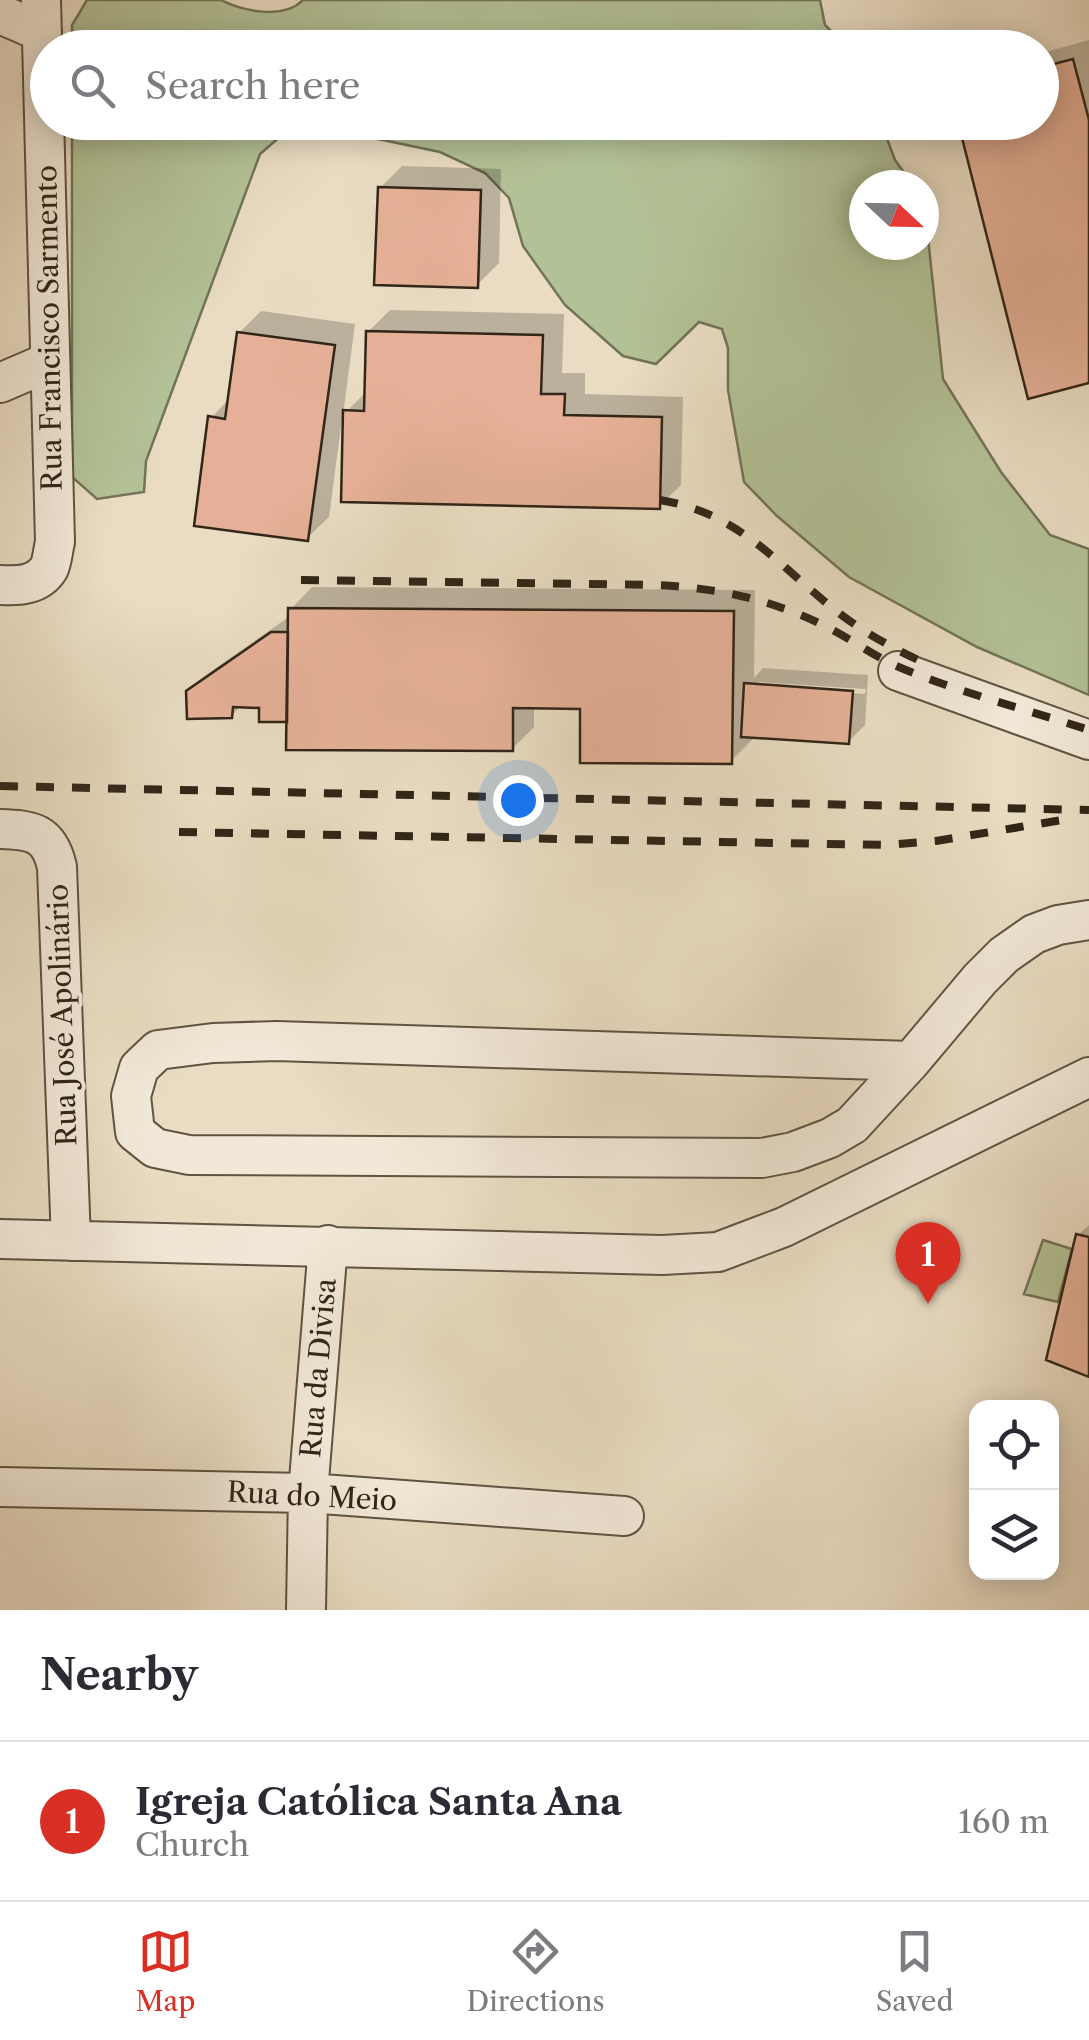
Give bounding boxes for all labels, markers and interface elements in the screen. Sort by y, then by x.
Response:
search box [30,30,1059,140]
icon: search [65,58,120,113]
text: Search here [145,62,360,109]
street label: Rua Francisco Sarmento [29,165,69,491]
north arrow [849,170,939,260]
your location [493,775,544,826]
street label: Rua José Apolinário [40,883,84,1147]
pin: 1 [896,1222,960,1304]
street label: Rua da Divisa [293,1277,343,1459]
map controls [969,1400,1059,1580]
button: locate [969,1400,1059,1490]
street label: Rua do Meio [226,1475,398,1517]
button: layers [969,1490,1059,1580]
text: Nearby [40,1649,198,1701]
text: Igreja Católica Santa Ana [135,1778,622,1825]
text: 1 [65,1802,80,1841]
text: 160 m [958,1802,1049,1841]
text: Church [135,1825,249,1864]
tab: Map [135,1924,196,2018]
tab: Directions [466,1924,605,2018]
tab: Saved [876,1924,954,2018]

